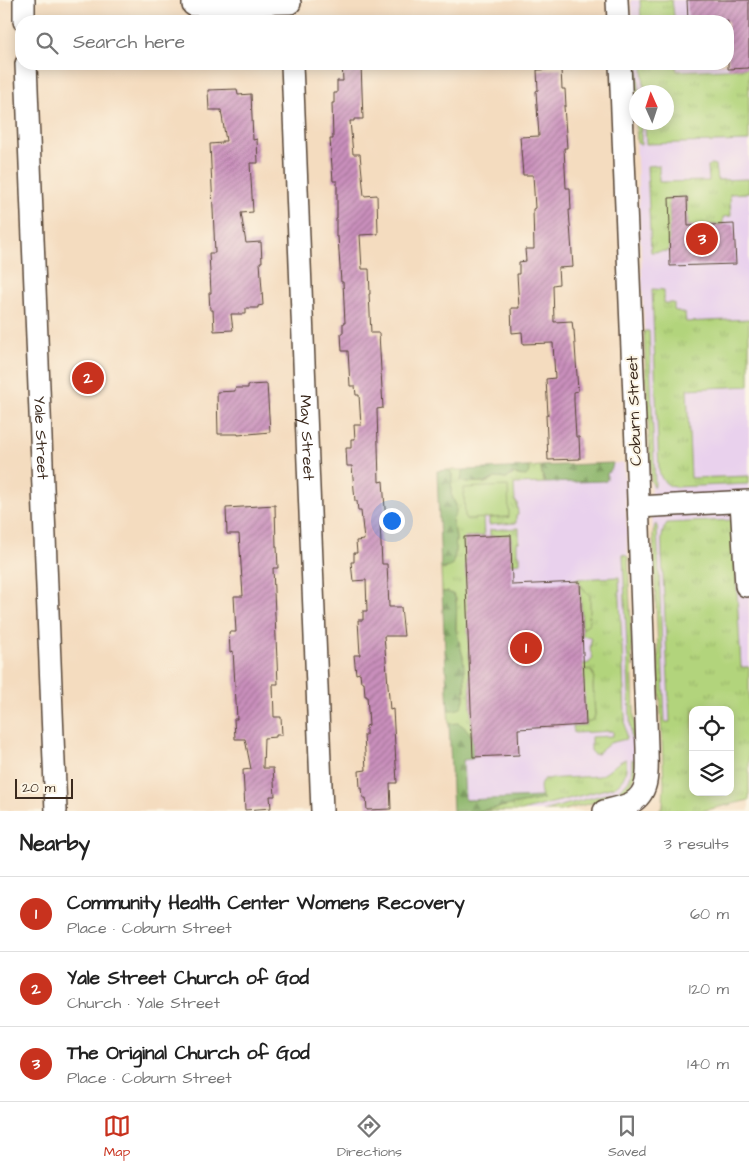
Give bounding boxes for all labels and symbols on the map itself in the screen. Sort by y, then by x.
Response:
north arrow [629,85,674,130]
pin: 3 [686,220,718,258]
street label: Coburn Street [621,355,647,466]
pin: 2 [72,359,104,397]
street label: May Street [294,394,320,482]
street label: Yale Street [28,395,54,480]
your location [379,508,405,534]
pin: 1 [510,629,542,667]
scale bar [15,776,72,799]

